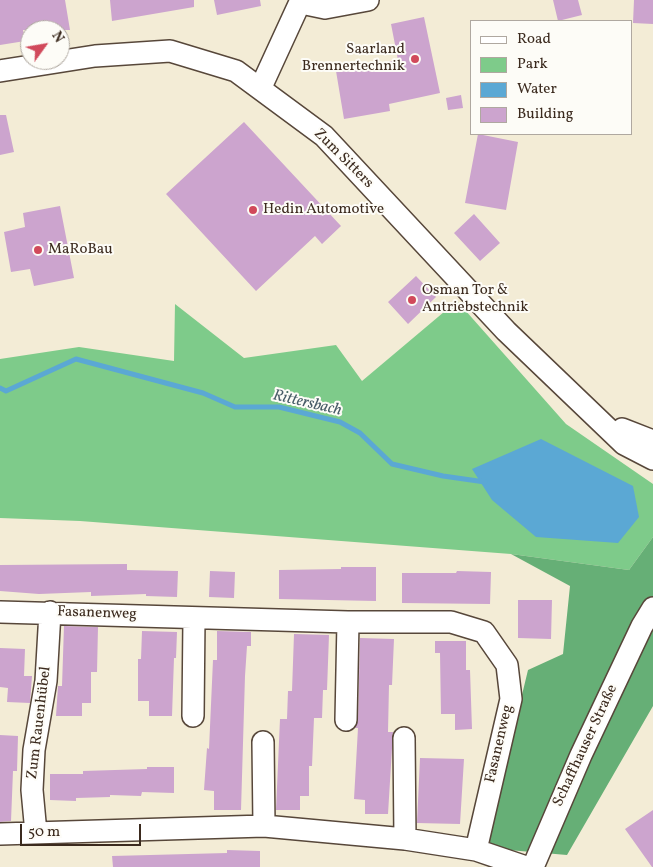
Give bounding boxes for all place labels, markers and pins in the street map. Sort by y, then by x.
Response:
place label: Saarland Brennertechnik [302,41,405,76]
marker: Saarland Brennertechnik [409,53,421,65]
place label: Hedin Automotive [263,201,384,219]
marker: Hedin Automotive [247,204,259,216]
place label: MaRoBau [48,241,113,259]
marker: MaRoBau [32,244,44,256]
place label: Osman Tor & Antriebstechnik [422,282,528,317]
marker: Osman Tor & Antriebstechnik [406,294,418,306]

